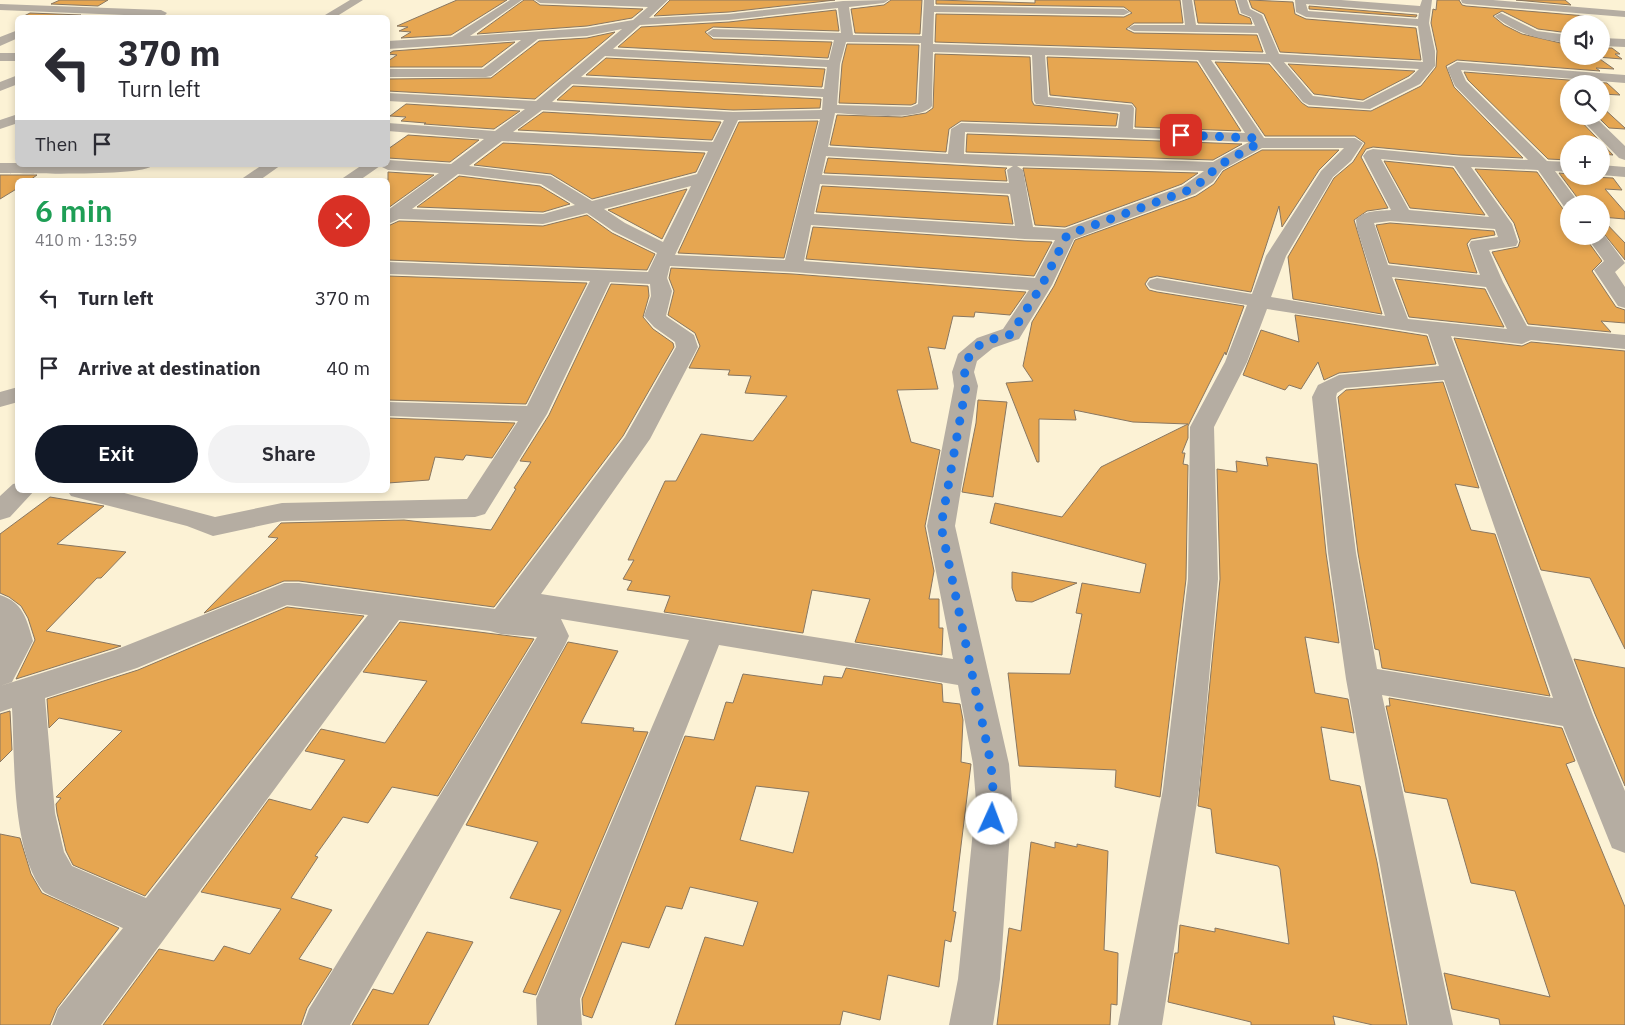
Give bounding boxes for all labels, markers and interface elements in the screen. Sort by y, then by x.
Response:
map controls [1560,15,1610,245]
button: sound [1560,15,1610,65]
text: 370 m [118,30,221,76]
icon: left [35,35,100,100]
text: Turn left [118,74,201,103]
button: search [1560,75,1610,125]
pin [1160,114,1202,156]
icon: arrive [1167,121,1195,149]
icon: arrive [88,130,116,158]
text: Then [35,132,78,156]
button: + [1560,135,1610,185]
text: 6 min [35,191,113,230]
button: close [318,195,370,247]
button: − [1560,195,1610,245]
text: 410 m · 13:59 [35,230,137,250]
icon: left [35,284,63,312]
text: Turn left [78,286,154,310]
text: 370 m [315,286,370,310]
icon: arrive [35,354,63,382]
text: Arrive at destination [78,356,261,380]
text: 40 m [326,356,370,380]
button: Exit [35,425,198,483]
button: Share [208,425,370,483]
position arrow [965,792,1017,844]

